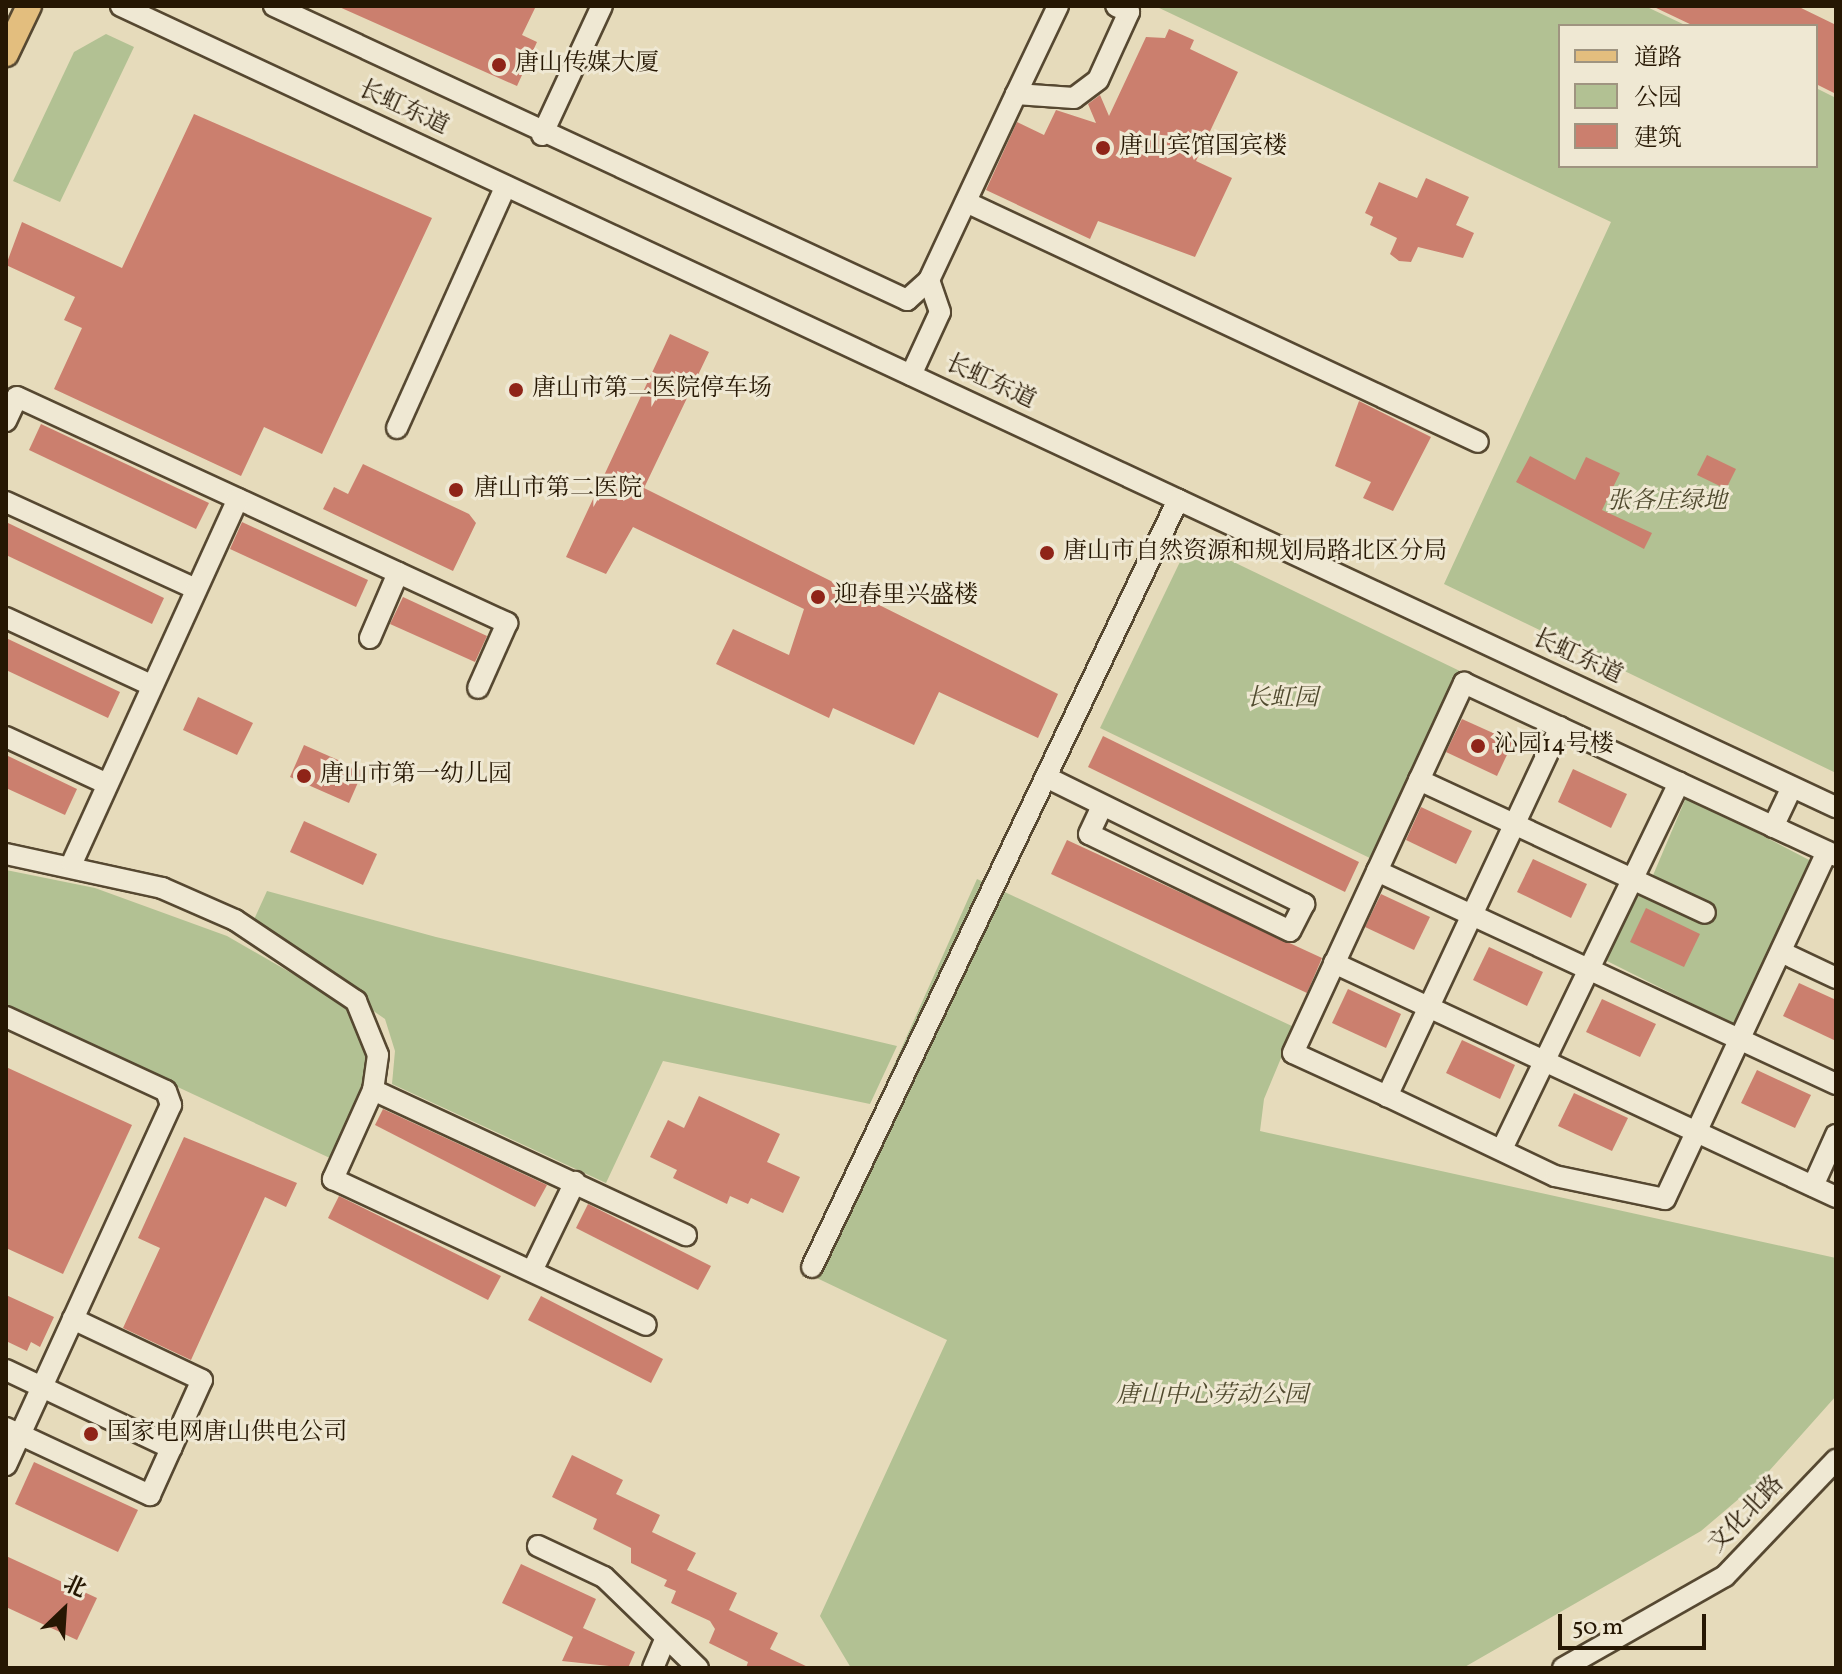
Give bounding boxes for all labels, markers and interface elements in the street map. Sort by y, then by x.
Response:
legend [1558,24,1818,168]
text: 道路 [1634,42,1682,76]
place label: 唐山传媒大厦 [515,51,659,79]
marker: 唐山传媒大厦 [490,56,508,74]
street label: 长虹东道 [353,76,453,142]
text: 公园 [1634,82,1682,116]
text: 建筑 [1634,122,1682,156]
place label: 唐山宾馆国宾楼 [1119,134,1287,162]
marker: 唐山宾馆国宾楼 [1094,139,1112,157]
street label: 长虹东道 [940,350,1040,416]
place label: 唐山市第二医院停车场 [532,376,772,404]
marker: 唐山市第二医院停车场 [507,381,525,399]
place label: 唐山市第二医院 [474,476,642,504]
marker: 唐山市第二医院 [445,479,467,501]
park label: 张各庄绿地 [1607,489,1727,517]
place label: 唐山市自然资源和规划局路北区分局 [1063,539,1447,567]
marker: 唐山市自然资源和规划局路北区分局 [1038,544,1056,562]
place label: 迎春里兴盛楼 [834,583,978,611]
marker: 迎春里兴盛楼 [809,588,827,606]
street label: 长虹东道 [1527,625,1627,691]
park label: 长虹园 [1246,686,1318,714]
place label: 沁园14号楼 [1494,732,1614,760]
marker: 沁园14号楼 [1469,737,1487,755]
place label: 唐山市第一幼儿园 [320,762,512,790]
marker: 唐山市第一幼儿园 [295,767,313,785]
park label: 唐山中心劳动公园 [1116,1383,1308,1411]
place label: 国家电网唐山供电公司 [107,1420,347,1448]
marker: 国家电网唐山供电公司 [82,1425,100,1443]
street label: 文化北路 [1703,1470,1791,1560]
text: 北 [58,1569,91,1606]
north arrow [24,1570,104,1650]
scale bar [1562,1598,1710,1648]
text: 50 m [1572,1611,1624,1645]

